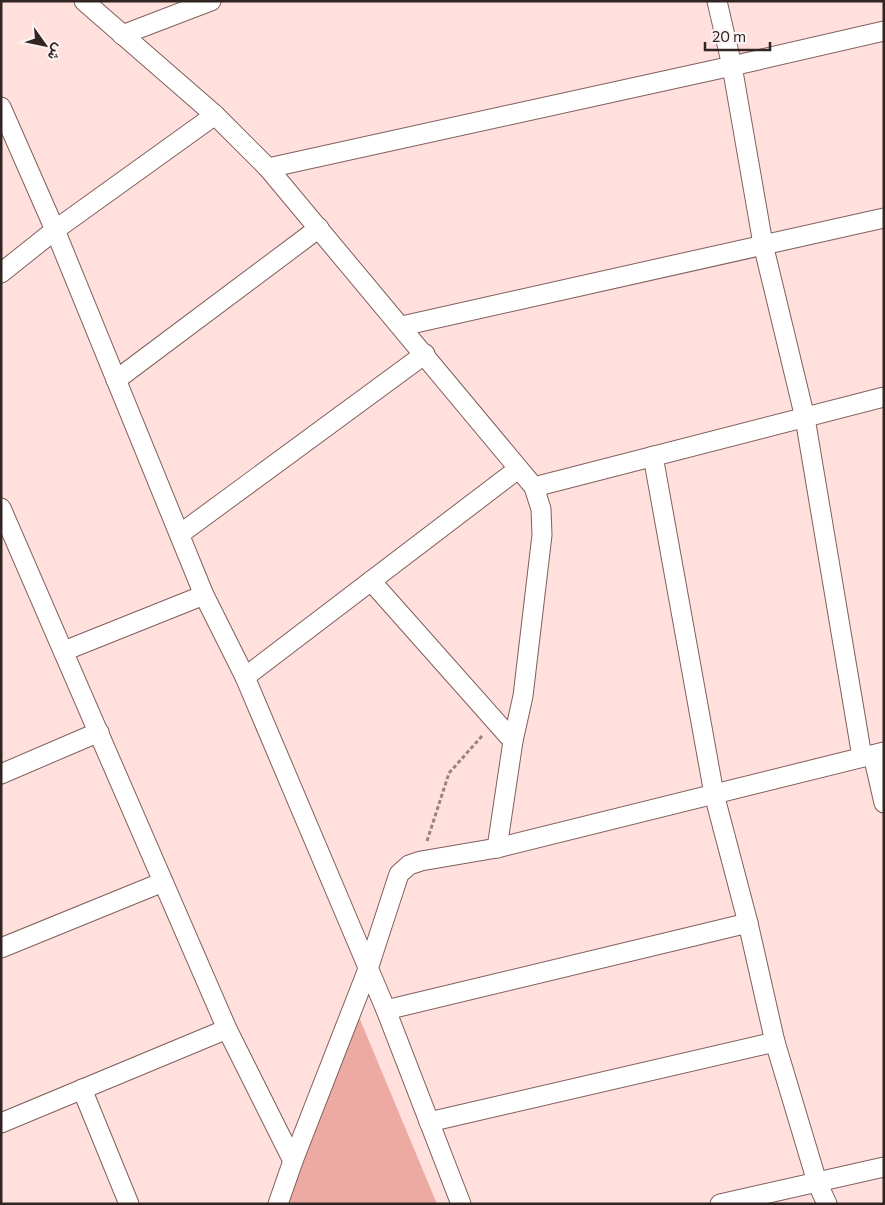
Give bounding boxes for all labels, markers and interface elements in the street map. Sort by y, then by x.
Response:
north arrow [20,20,70,70]
scale bar [705,20,770,52]
text: 20 m [712,27,746,45]
text: ش [44,40,68,64]

